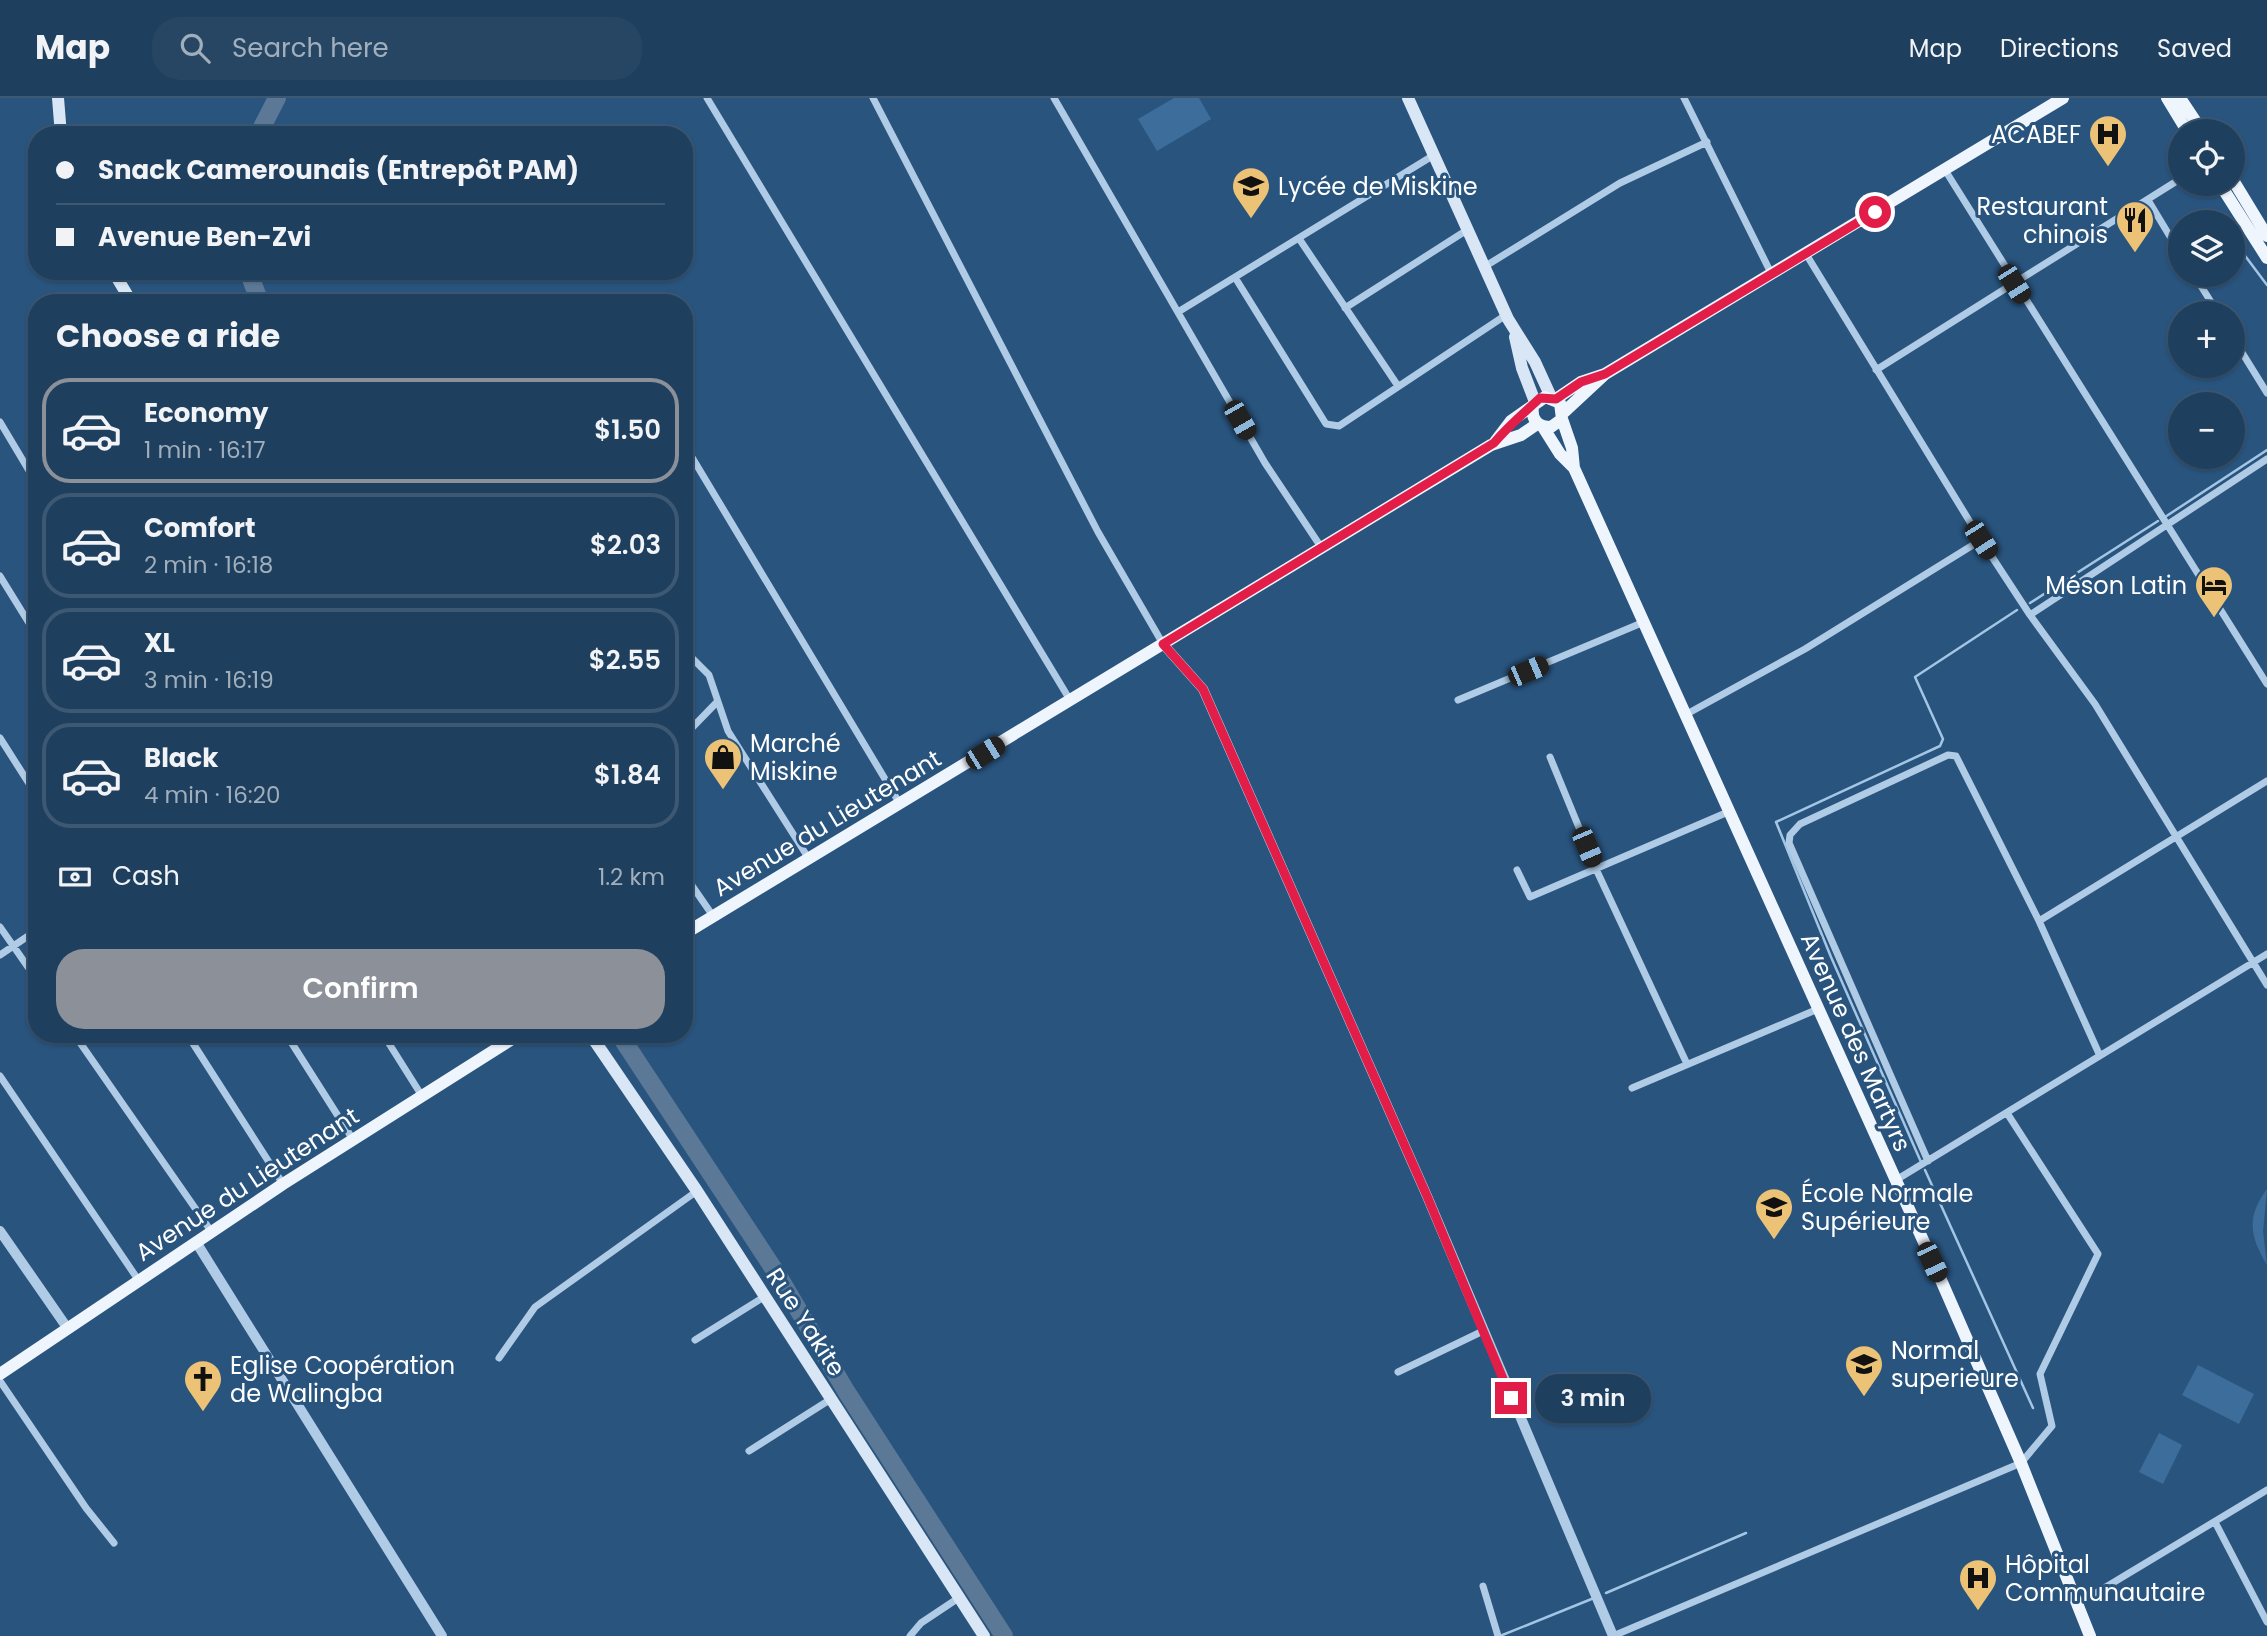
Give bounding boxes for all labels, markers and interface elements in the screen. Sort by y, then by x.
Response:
search box [152,17,642,80]
text: Map [35,24,110,71]
icon: search [176,29,214,67]
text: Search here [232,30,389,66]
text: Map [1909,32,1962,65]
text: Directions [2000,32,2119,65]
text: Saved [2157,32,2232,65]
hospital icon: ACABEF [2087,113,2129,168]
place label: ACABEF [1991,118,2081,151]
map controls [2168,119,2245,469]
button: locate [2168,119,2245,196]
text: Snack Camerounais (Entrepôt PAM) [98,152,579,188]
school or university icon: Lycée de Miskine [1230,165,1272,220]
place label: Lycée de Miskine [1278,170,1478,203]
place label: Restaurant chinois [1976,190,2108,251]
route start [1859,196,1891,228]
restaurant icon: Restaurant chinois [2114,199,2156,254]
button: layers [2168,210,2245,287]
text: Avenue Ben-Zvi [98,219,311,255]
car [1994,261,2035,307]
button: + [2168,301,2245,378]
text: Choose a ride [56,313,280,358]
button: − [2168,392,2245,469]
text: Economy [144,395,268,431]
car [1221,397,1260,443]
icon: car [60,399,123,462]
text: $1.50 [594,412,661,448]
text: 1 min · 16:17 [144,434,266,466]
text: Comfort [144,510,256,546]
icon: car [60,514,123,577]
car [1961,517,2002,563]
text: $2.03 [590,527,661,563]
text: 2 min · 16:18 [144,549,273,581]
hotel icon: Méson Latin [2193,564,2235,619]
place label: Méson Latin [2045,569,2187,602]
text: XL [144,625,175,661]
icon: car [60,629,123,692]
text: $2.55 [589,642,661,678]
car [1505,653,1552,689]
text: 3 min · 16:19 [144,664,274,696]
place label: Marché Miskine [750,727,841,788]
car [962,733,1009,773]
shop icon: Marché Miskine [702,736,744,791]
text: Black [144,740,218,776]
street label: Avenue du Lieutenant [707,742,947,904]
icon: car [60,744,123,807]
text: $1.84 [594,757,661,793]
text: 4 min · 16:20 [144,779,280,811]
car [1570,824,1605,870]
icon: cash [56,858,94,896]
text: Cash [112,858,180,894]
text: 1.2 km [598,861,665,893]
street label: Avenue des Martyrs [1793,927,1919,1157]
button: Confirm [56,949,665,1029]
street label: Avenue du Lieutenant [129,1099,365,1269]
place label: École Normale Supérieure [1801,1177,1973,1238]
school or university icon: École Normale Supérieure [1753,1186,1795,1241]
car [1914,1239,1951,1285]
street label: Rue Yakite [759,1261,853,1383]
place label: Normal superieure [1891,1334,2019,1395]
school or university icon: Normal superieure [1843,1343,1885,1398]
place label: Eglise Coopération de Walingba [230,1349,455,1410]
church icon: Eglise Coopération de Walingba [182,1358,224,1413]
callout: 3 min [1536,1374,1651,1422]
route end [1495,1382,1527,1414]
text: 3 min [1561,1382,1625,1414]
place label: Hôpital Communautaire [2005,1548,2205,1609]
hospital icon: Hôpital Communautaire [1957,1557,1999,1612]

